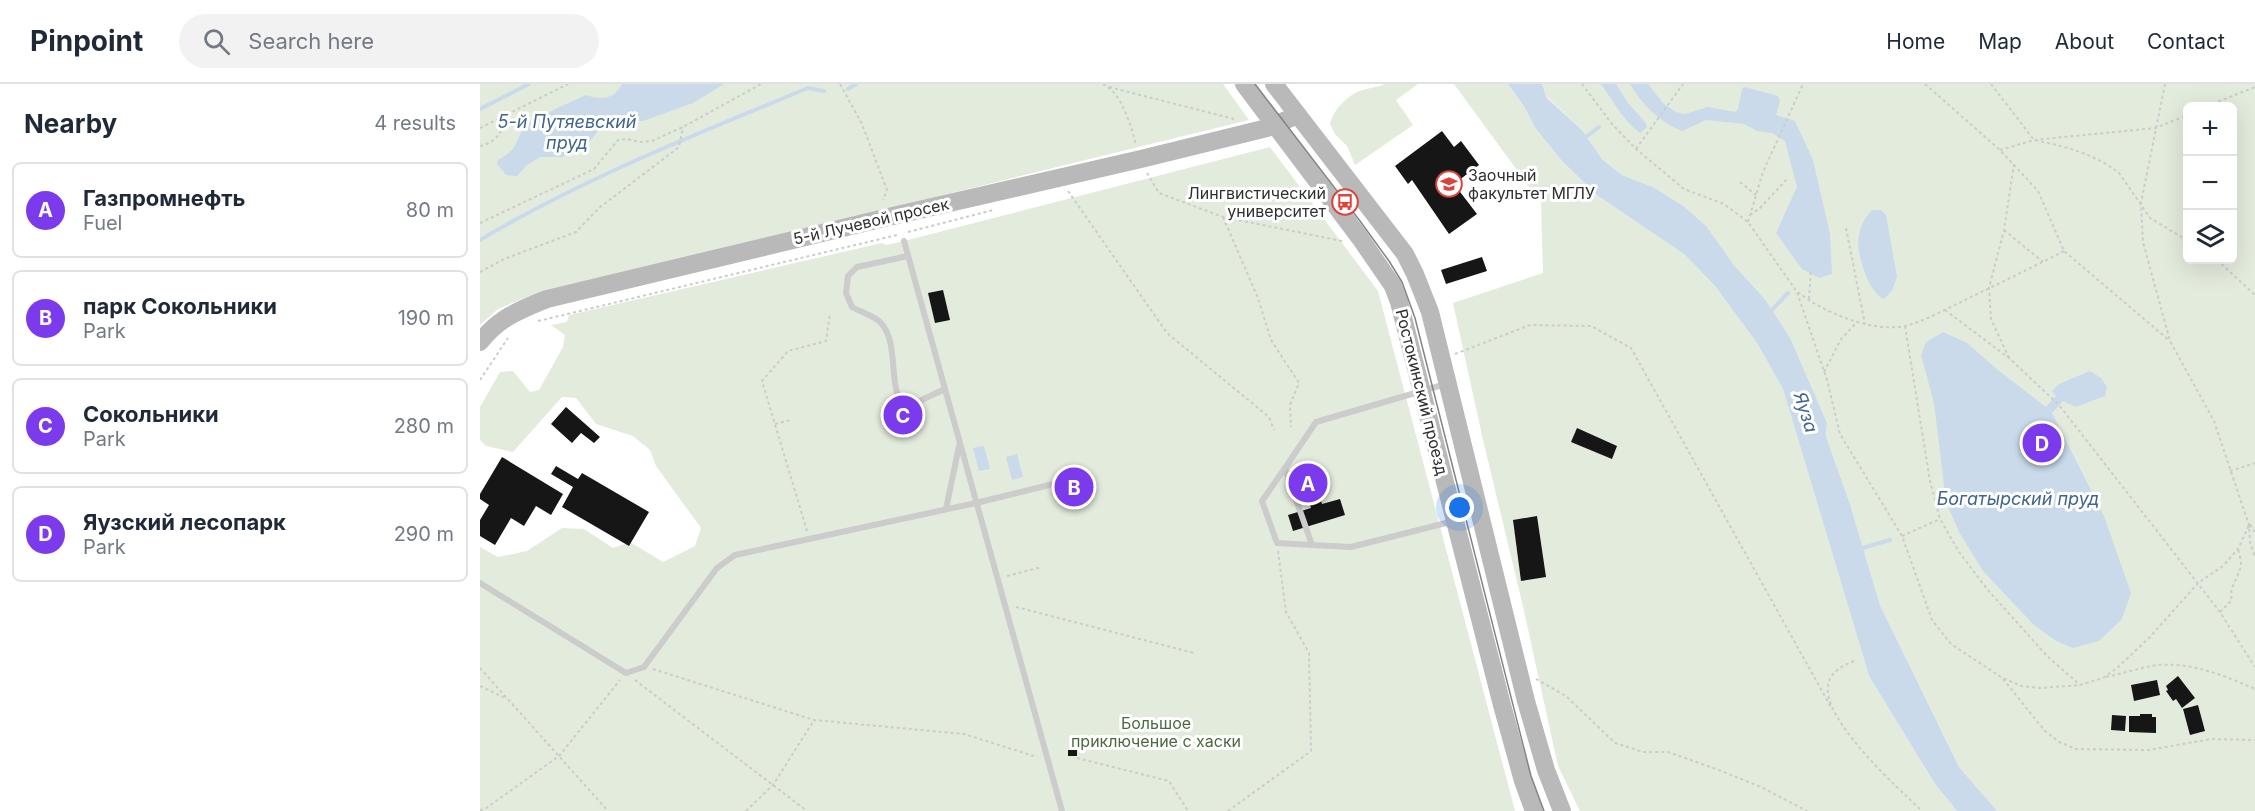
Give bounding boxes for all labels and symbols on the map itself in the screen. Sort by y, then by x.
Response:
water label: 5-й Путяевский пруд [498,111,637,153]
place label: Заочный факультет МГЛУ [1468,165,1595,203]
school or university icon: Заочный факультет МГЛУ [1434,169,1464,199]
place label: Лингвистический университет [1188,183,1327,221]
bus stop icon: Лингвистический университет [1330,187,1360,217]
street label: 5-й Лучевой просек [791,193,951,249]
street label: Ростокинский проезд [1392,307,1452,477]
water label: Яуза [1789,388,1822,435]
pin: C [884,392,922,438]
pin: D [2022,420,2062,466]
pin: A [1288,460,1328,506]
pin: B [1054,464,1094,510]
water label: Богатырский пруд [1937,488,2099,509]
your location [1445,493,1474,522]
park label: Большое приключение с хаски [1071,713,1241,751]

